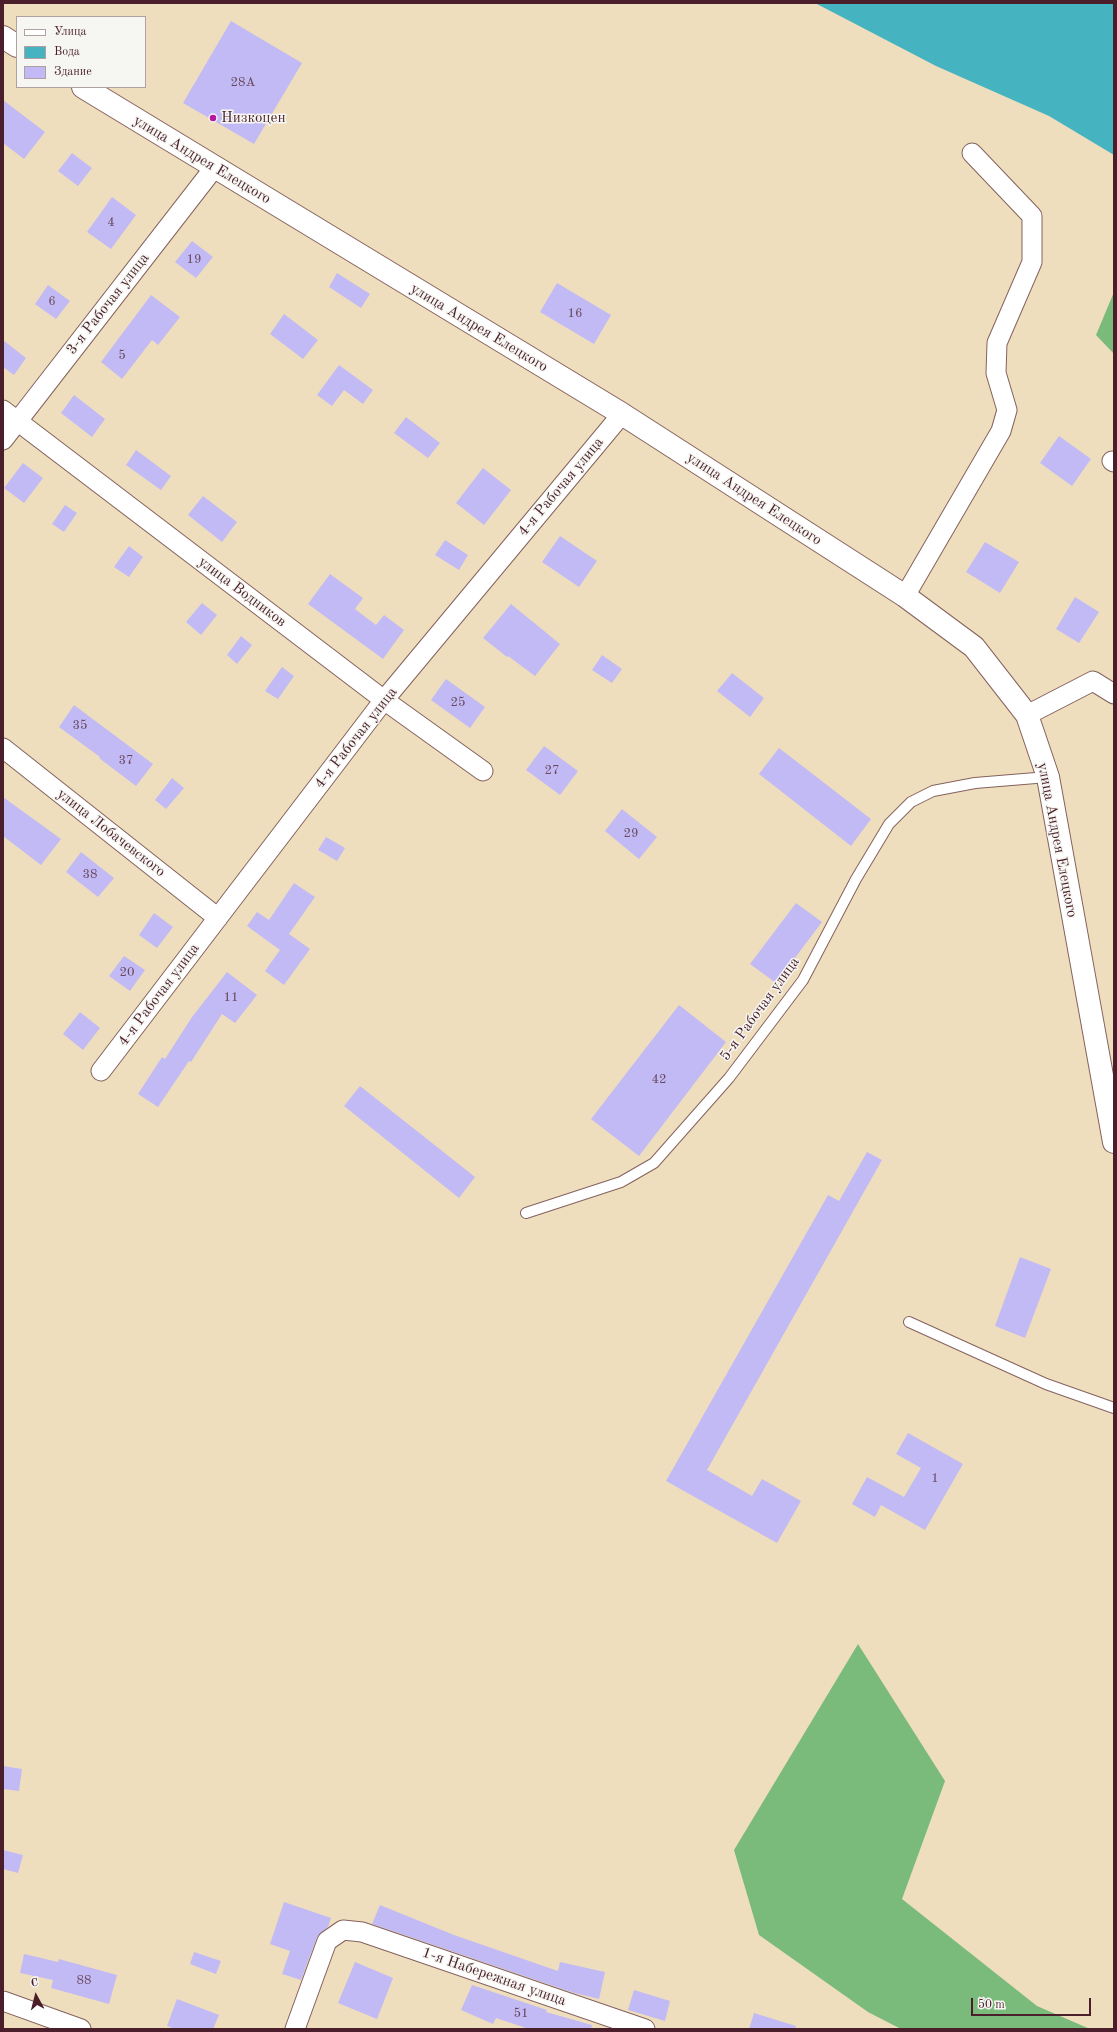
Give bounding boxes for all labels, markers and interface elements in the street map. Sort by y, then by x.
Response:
legend [16,16,146,88]
text: Улица [54,26,87,38]
text: Вода [54,46,80,58]
text: Здание [54,66,92,78]
house number: 28А [230,75,256,91]
place label: Низкоцен [221,109,286,127]
street label: улица Андрея Елецкого [130,112,274,208]
marker: Низкоцен [208,113,218,123]
house number: 4 [107,215,115,231]
street label: 3-я Рабочая улица [63,250,153,358]
house number: 19 [186,252,202,268]
street label: улица Андрея Елецкого [407,280,551,376]
house number: 6 [48,294,56,310]
house number: 16 [567,306,583,322]
house number: 5 [118,348,126,364]
street label: 4-я Рабочая улица [514,434,608,540]
street label: улица Андрея Елецкого [683,449,825,549]
street label: улица Водников [194,553,290,631]
street label: 4-я Рабочая улица [311,684,401,792]
house number: 25 [450,695,466,711]
house number: 35 [72,718,88,734]
house number: 37 [118,753,134,769]
street label: улица Андрея Елецкого [1033,761,1081,919]
house number: 27 [544,763,560,779]
street label: улица Лобачевского [53,785,169,881]
house number: 29 [623,826,639,842]
house number: 38 [82,867,98,883]
street label: 4-я Рабочая улица [114,940,204,1050]
street label: 5-я Рабочая улица [716,954,804,1064]
house number: 20 [119,965,135,981]
house number: 11 [223,990,239,1006]
house number: 42 [651,1072,667,1088]
house number: 1 [931,1471,939,1487]
street label: 1-я Набережная улица [420,1944,568,2010]
house number: 88 [76,1973,92,1989]
north arrow [16,1976,56,2016]
text: С [30,1978,39,1989]
scale bar [973,1990,1093,2016]
text: 50 m [978,1999,1005,2011]
house number: 51 [513,2006,529,2022]

